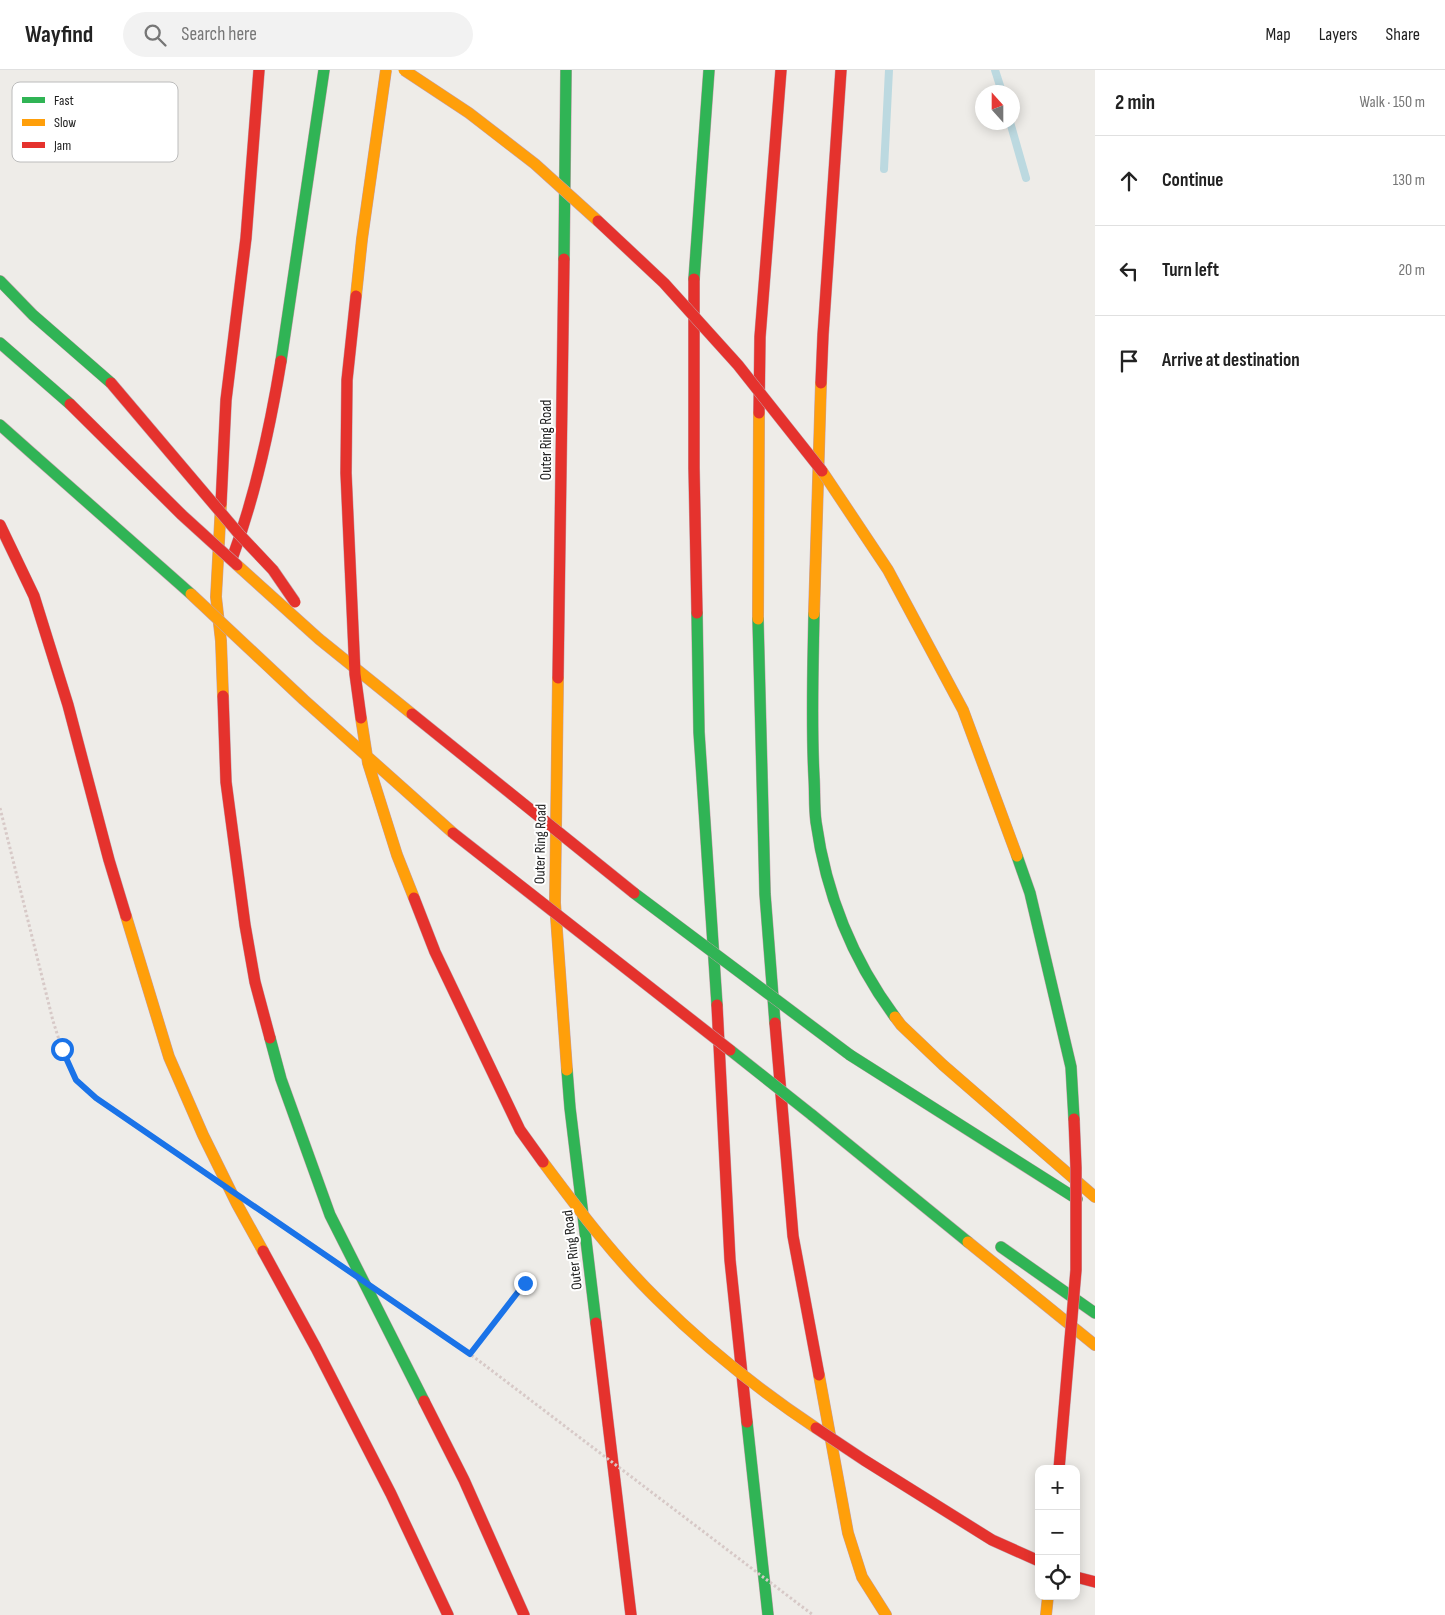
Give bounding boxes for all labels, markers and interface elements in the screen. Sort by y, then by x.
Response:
search box [123,12,473,57]
text: Wayfind [25,20,93,49]
icon: search [141,21,169,49]
text: Search here [181,23,257,46]
text: Map [1266,24,1291,45]
text: Layers [1319,24,1358,45]
text: Share [1386,24,1420,45]
legend [12,82,178,162]
north arrow [975,85,1020,130]
text: 2 min [1115,90,1155,115]
text: Fast [54,92,74,109]
text: Walk · 150 m [1360,93,1425,112]
text: Slow [54,114,76,131]
text: Jam [53,137,71,154]
icon: ahead [1115,167,1143,195]
text: Continue [1162,169,1223,192]
text: 130 m [1393,171,1425,190]
icon: left [1115,257,1143,285]
text: Turn left [1162,259,1219,282]
text: 20 m [1398,261,1425,280]
icon: arrive [1115,347,1143,375]
text: Arrive at destination [1162,349,1300,372]
street label: Outer Ring Road [537,400,556,480]
street label: Outer Ring Road [530,804,551,884]
route start [51,1038,74,1061]
street label: Outer Ring Road [558,1209,587,1291]
route end [514,1272,537,1295]
map controls [1035,1465,1080,1600]
button: + [1035,1465,1080,1510]
button: − [1035,1510,1080,1555]
button: locate [1035,1555,1080,1600]

